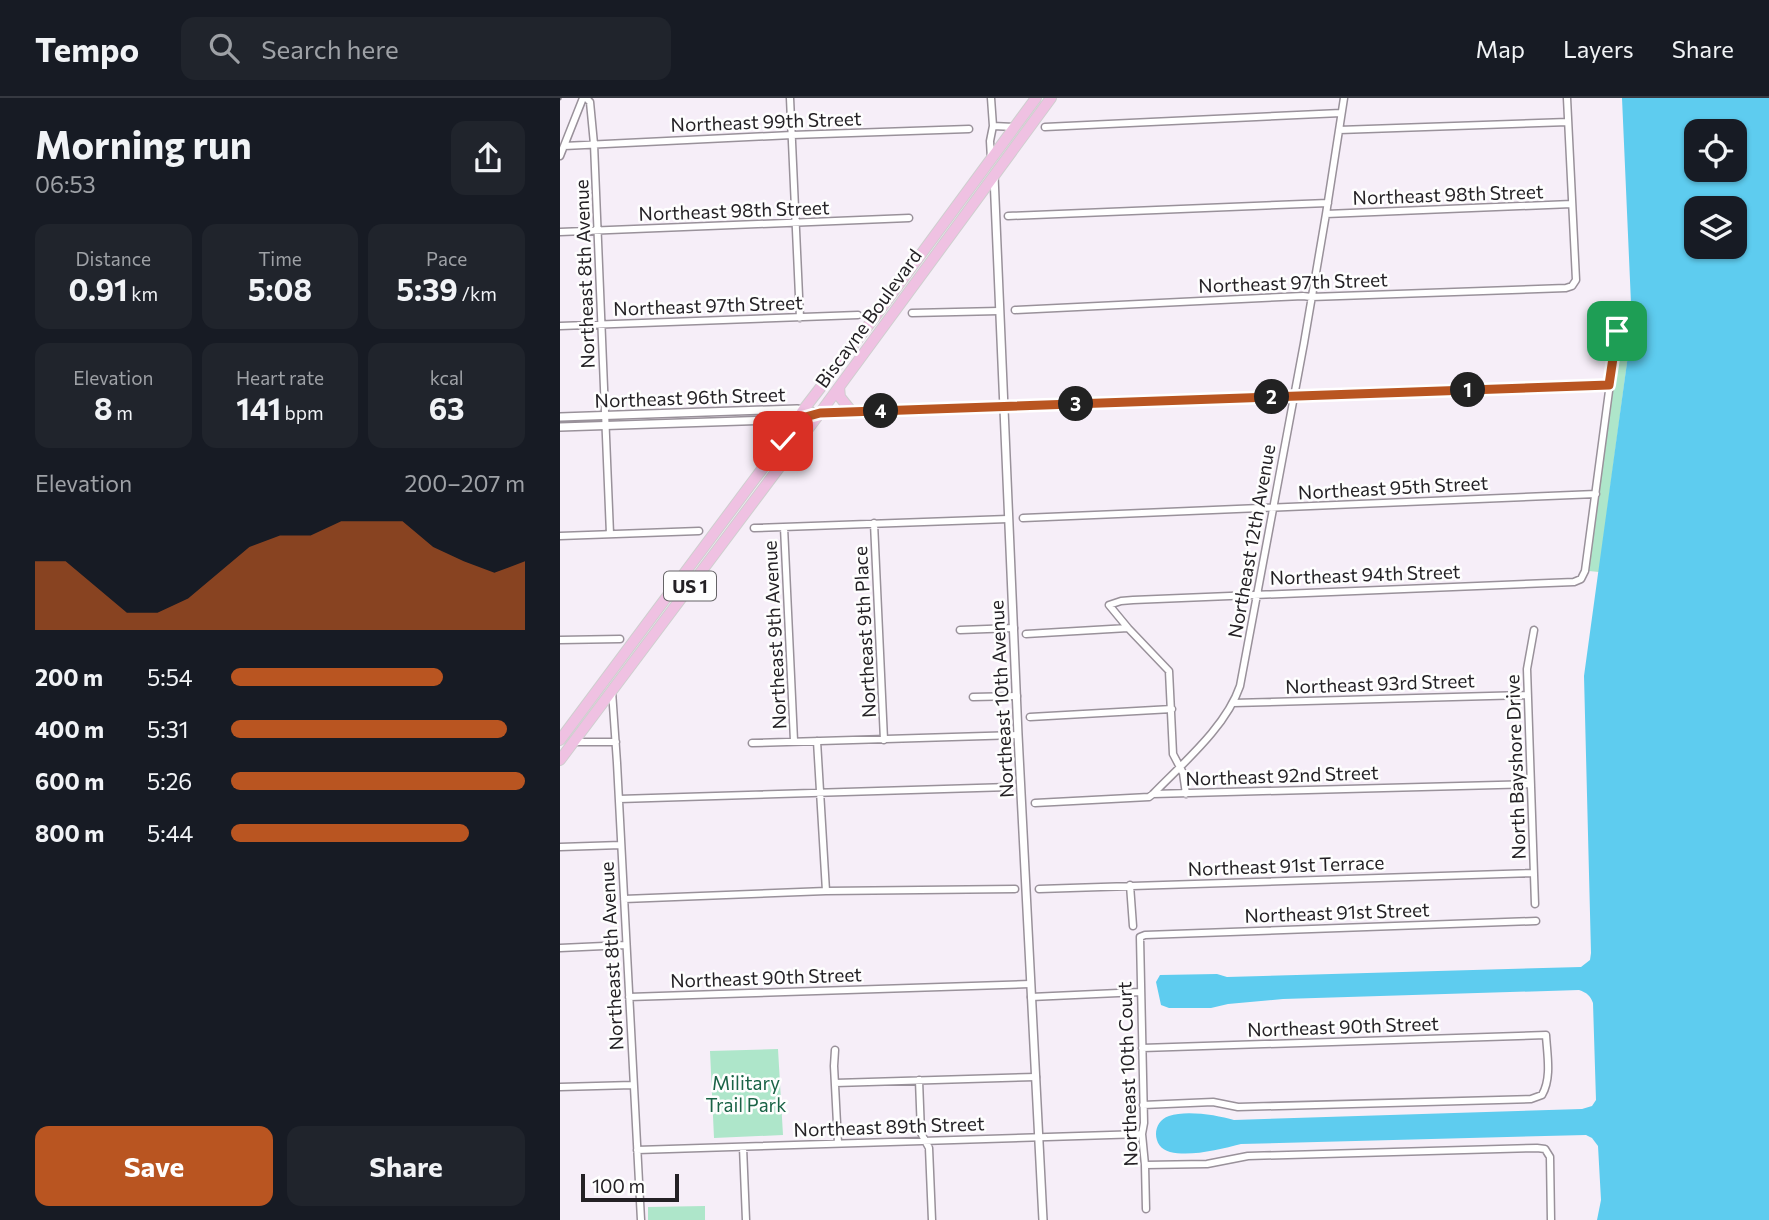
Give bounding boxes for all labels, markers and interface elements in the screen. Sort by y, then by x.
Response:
search box [181,17,671,80]
text: Tempo [35,28,139,69]
icon: search [205,29,243,67]
text: Search here [261,33,399,64]
text: Map [1476,34,1525,63]
text: Layers [1563,34,1634,63]
text: Share [1672,34,1734,63]
street label: Northeast 99th Street [670,106,862,136]
map controls [1684,119,1747,259]
button: locate [1684,119,1747,182]
text: Morning run [35,120,252,167]
button: share [451,121,525,195]
text: 06:53 [35,170,96,198]
street label: Northeast 8th Avenue [569,179,599,369]
street label: Northeast 98th Street [1352,179,1544,209]
street label: Northeast 98th Street [638,195,830,225]
button: layers [1684,196,1747,259]
street label: Biscayne Boulevard [810,244,926,392]
text: Distance [76,247,151,270]
text: Time [258,247,302,270]
text: Pace [426,247,467,270]
street label: Northeast 97th Street [1198,267,1388,297]
text: 0.91 [69,270,128,307]
text: 5:08 [248,270,312,307]
text: 5:39 [396,270,458,307]
text: km [128,282,158,305]
text: /km [458,282,497,305]
street label: Northeast 97th Street [613,290,803,320]
pin [1587,301,1647,361]
icon: arrive [1598,312,1636,350]
text: Elevation [73,366,153,389]
text: Heart rate [236,366,324,389]
text: kcal [430,366,464,389]
pin: 1 [1450,372,1486,408]
text: 1 [1463,378,1472,401]
pin: 2 [1254,380,1290,414]
street label: Northeast 96th Street [594,382,786,412]
text: 2 [1266,385,1277,408]
pin: 3 [1058,386,1094,422]
text: 8 [94,389,113,426]
text: 141 [236,389,281,426]
text: 63 [429,389,465,426]
text: 3 [1070,392,1081,415]
pin: 4 [864,394,898,428]
text: 4 [875,399,886,422]
text: m [113,401,133,424]
text: bpm [281,401,324,424]
pin [753,411,813,471]
icon: check [764,422,802,460]
street label: Northeast 12th Avenue [1223,442,1279,640]
text: Elevation [35,469,132,497]
text: 200–207 m [405,469,525,497]
street label: Northeast 95th Street [1297,471,1489,503]
street label: Northeast 9th Avenue [758,540,790,730]
street label: Northeast 9th Place [848,546,880,718]
street label: Northeast 94th Street [1269,559,1461,589]
road number: US 1 [664,572,716,600]
street label: Northeast 10th Avenue [984,599,1018,799]
text: 200 m [35,663,103,691]
text: 5:54 [147,663,193,691]
street label: Northeast 93rd Street [1285,668,1475,698]
street label: North Bayshore Drive [1500,674,1530,860]
text: 400 m [35,715,104,743]
text: 5:31 [147,715,189,743]
street label: Northeast 92nd Street [1185,760,1379,790]
text: 600 m [35,767,104,795]
text: 5:26 [147,767,192,795]
text: 800 m [35,819,104,847]
text: 5:44 [147,819,193,847]
street label: Northeast 91st Terrace [1187,850,1385,880]
street label: Northeast 8th Avenue [595,861,627,1051]
street label: Northeast 91st Street [1244,897,1430,927]
street label: Northeast 90th Street [670,962,862,992]
street label: Northeast 10th Court [1112,981,1142,1167]
street label: Northeast 90th Street [1247,1011,1439,1041]
park label: Military Trail Park [705,1071,787,1116]
street label: Northeast 89th Street [793,1111,985,1141]
button: Save [35,1126,273,1206]
button: Share [287,1126,525,1206]
scale bar [581,1171,679,1203]
text: 100 m [592,1174,645,1197]

